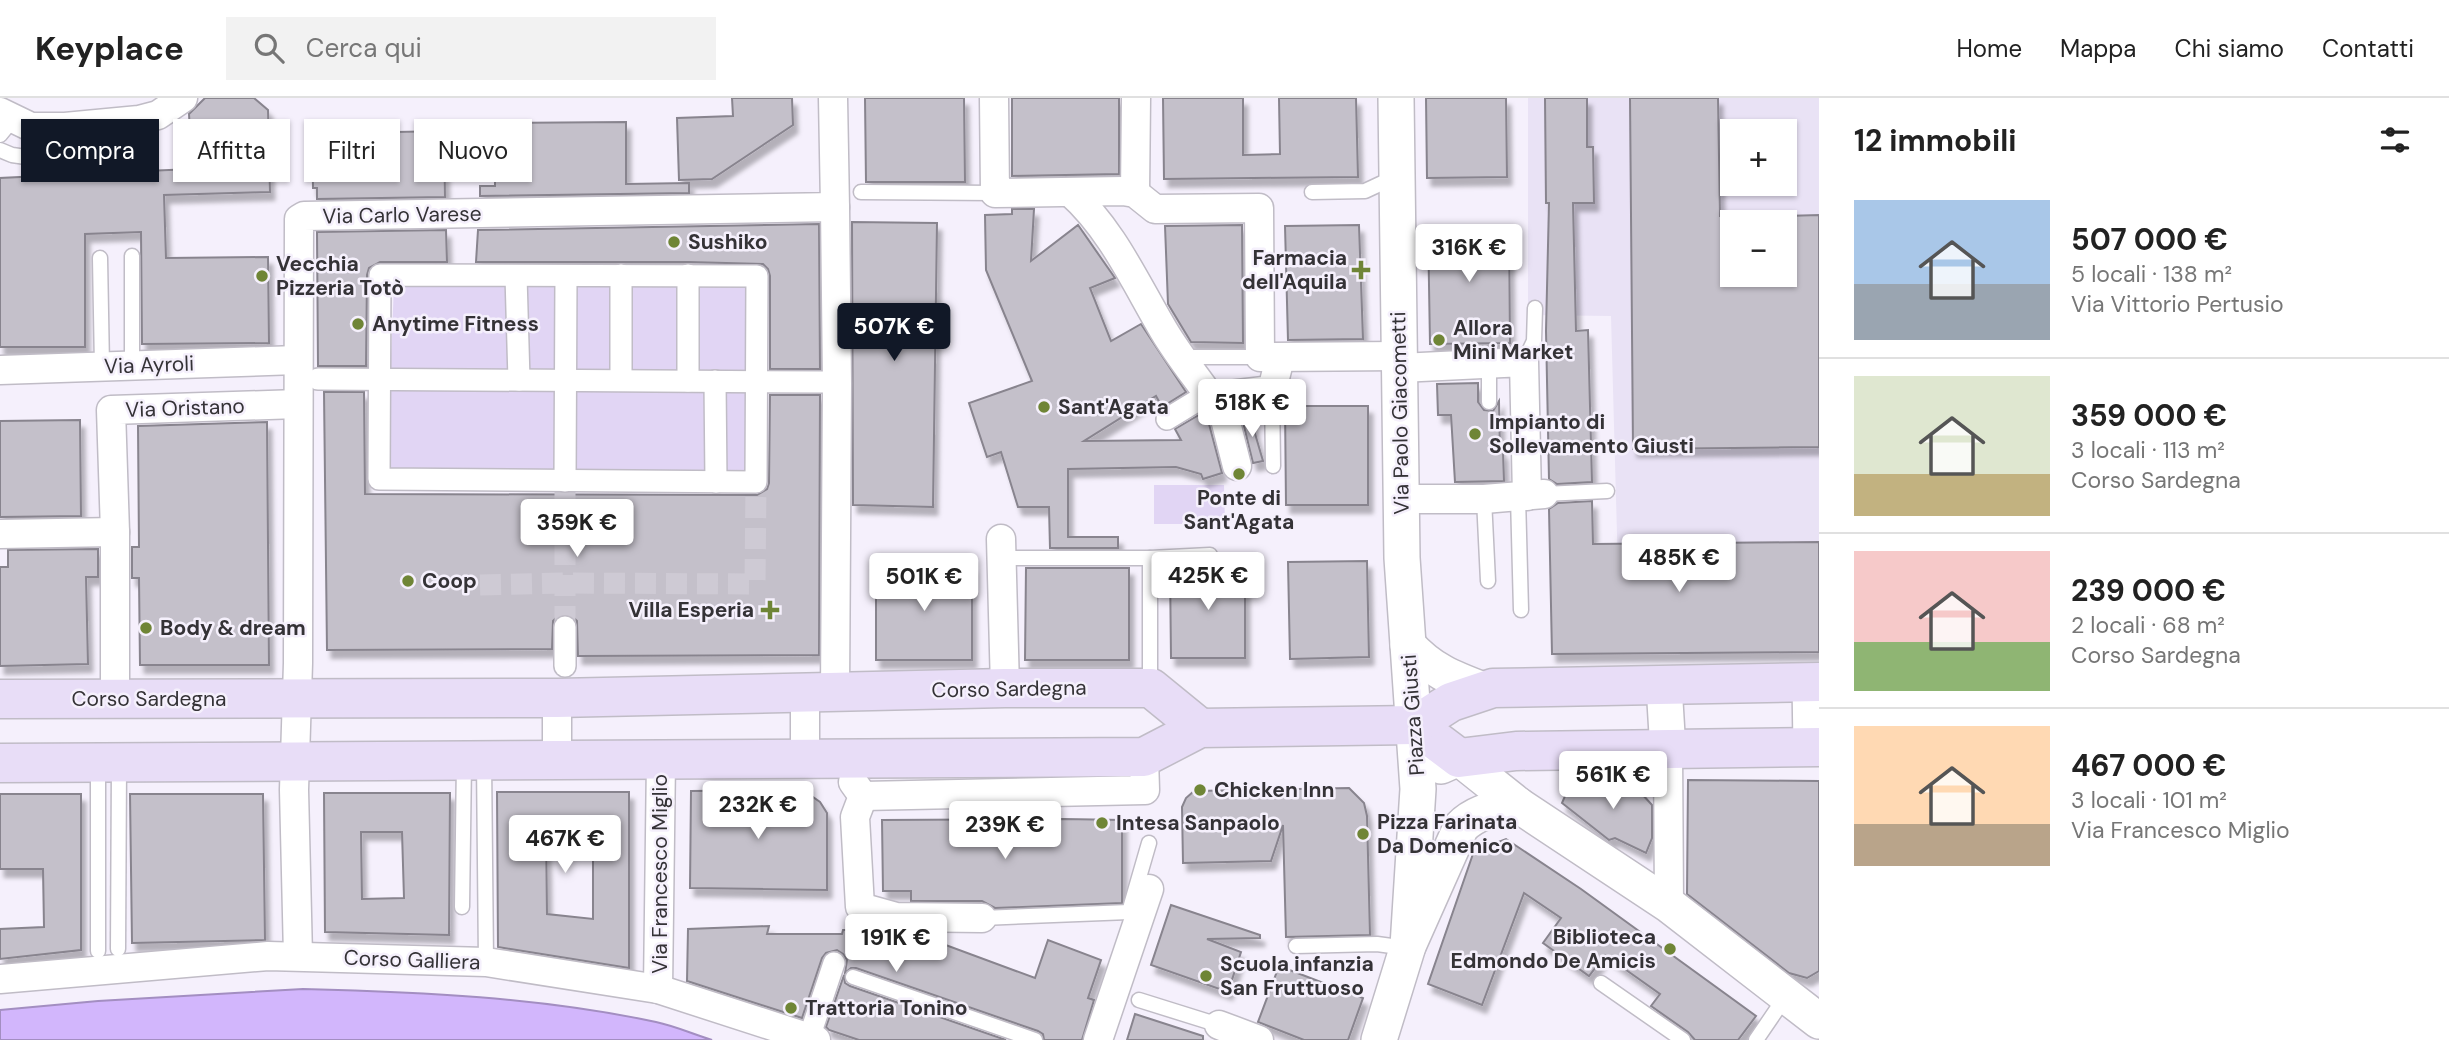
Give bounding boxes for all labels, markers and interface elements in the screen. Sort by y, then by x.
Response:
search box [226,17,716,80]
text: Keyplace [35,27,184,70]
icon: search [250,29,288,67]
text: Cerca qui [306,31,422,65]
text: Home [1956,33,2022,64]
text: Mappa [2060,33,2136,64]
text: Chi siamo [2174,33,2284,64]
text: Contatti [2322,33,2414,64]
chip: Compra [21,119,159,182]
chip: Affitta [173,119,290,182]
chip: Filtri [304,119,400,182]
chip: Nuovo [414,119,532,182]
map controls [1720,119,1797,287]
button: + [1720,119,1797,196]
text: 12 immobili [1854,121,2016,160]
icon: filters [2376,121,2414,159]
street label: Via Carlo Varese [322,200,482,230]
button: − [1720,210,1797,287]
text: 507 000 € [2071,220,2228,259]
pin: 316K € [1412,225,1526,284]
place label: Sushiko [688,228,768,256]
icon: home [1910,228,1994,312]
text: 316K € [1431,232,1507,262]
marker: Sushiko [666,234,682,250]
place label: Farmacia dell'Aquila [1242,244,1347,296]
place label: Vecchia Pizzeria Totò [276,250,404,302]
text: 5 locali · 138 m² [2071,259,2232,289]
marker: Farmacia dell'Aquila [1353,262,1369,278]
marker: Vecchia Pizzeria Totò [254,268,270,284]
text: Via Vittorio Pertusio [2071,289,2284,319]
pin: 507K € [837,303,951,363]
place label: Anytime Fitness [372,310,539,338]
text: 507K € [853,311,935,341]
street label: Via Paolo Giacometti [1384,311,1416,515]
place label: Allora Mini Market [1453,314,1573,366]
marker: Anytime Fitness [350,316,366,332]
marker: Allora Mini Market [1431,332,1447,348]
street label: Via Ayroli [104,349,194,381]
pin: 518K € [1195,380,1309,439]
text: 518K € [1214,387,1290,417]
street label: Via Oristano [125,392,245,424]
place label: Sant'Agata [1058,393,1169,421]
text: 359 000 € [2071,396,2227,435]
marker: Sant'Agata [1036,399,1052,415]
icon: home [1910,404,1994,488]
place label: Impianto di Sollevamento Giusti [1489,408,1694,460]
marker: Impianto di Sollevamento Giusti [1467,426,1483,442]
text: 3 locali · 113 m² [2071,435,2225,465]
text: Corso Sardegna [2071,465,2241,495]
marker: Ponte di Sant'Agata [1231,466,1247,482]
place label: Ponte di Sant'Agata [1184,484,1294,536]
pin: 359K € [520,500,634,559]
text: 359K € [537,507,617,537]
pin: 485K € [1622,534,1736,594]
text: 485K € [1638,542,1720,572]
pin: 425K € [1151,552,1265,612]
pin: 501K € [867,554,981,613]
text: 425K € [1167,560,1249,590]
text: 501K € [885,561,963,591]
place label: Coop [422,567,477,595]
text: 239 000 € [2071,571,2226,610]
marker: Coop [400,573,416,589]
icon: home [1910,579,1994,663]
place label: Villa Esperia [629,596,754,624]
marker: Villa Esperia [760,600,780,620]
text: 2 locali · 68 m² [2071,610,2225,640]
place label: Body & dream [160,614,306,642]
marker: Body & dream [138,620,154,636]
text: Corso Sardegna [2071,640,2241,670]
street label: Piazza Giusti [1395,654,1431,776]
street label: Corso Sardegna [931,674,1087,704]
street label: Corso Sardegna [71,685,227,713]
text: 467 000 € [2071,746,2226,785]
pin: 561K € [1556,752,1670,811]
icon: home [1910,754,1994,838]
text: 561K € [1575,759,1651,789]
street label: Via Francesco Miglio [646,774,674,974]
place label: Chicken Inn [1214,776,1334,804]
pin: 232K € [701,782,815,841]
marker: Chicken Inn [1192,782,1208,798]
text: 3 locali · 101 m² [2071,785,2227,815]
text: 232K € [718,789,798,819]
pin: 239K € [948,802,1062,861]
place label: Pizza Farinata Da Domenico [1377,808,1517,860]
text: 239K € [965,809,1045,839]
place label: Intesa Sanpaolo [1116,809,1280,837]
marker: Intesa Sanpaolo [1094,815,1110,831]
text: Via Francesco Miglio [2071,815,2290,845]
pin: 467K € [508,816,622,875]
text: 467K € [525,823,605,853]
marker: Pizza Farinata Da Domenico [1355,826,1371,842]
pin: 191K € [839,914,953,974]
text: 191K € [861,922,931,952]
place label: Biblioteca Edmondo De Amicis [1450,923,1656,975]
marker: Biblioteca Edmondo De Amicis [1662,941,1678,957]
street label: Corso Galliera [343,944,481,976]
place label: Scuola infanzia San Fruttuoso [1220,950,1374,1002]
marker: Scuola infanzia San Fruttuoso [1198,968,1214,984]
place label: Trattoria Tonino [805,994,968,1022]
marker: Trattoria Tonino [783,1000,799,1016]

